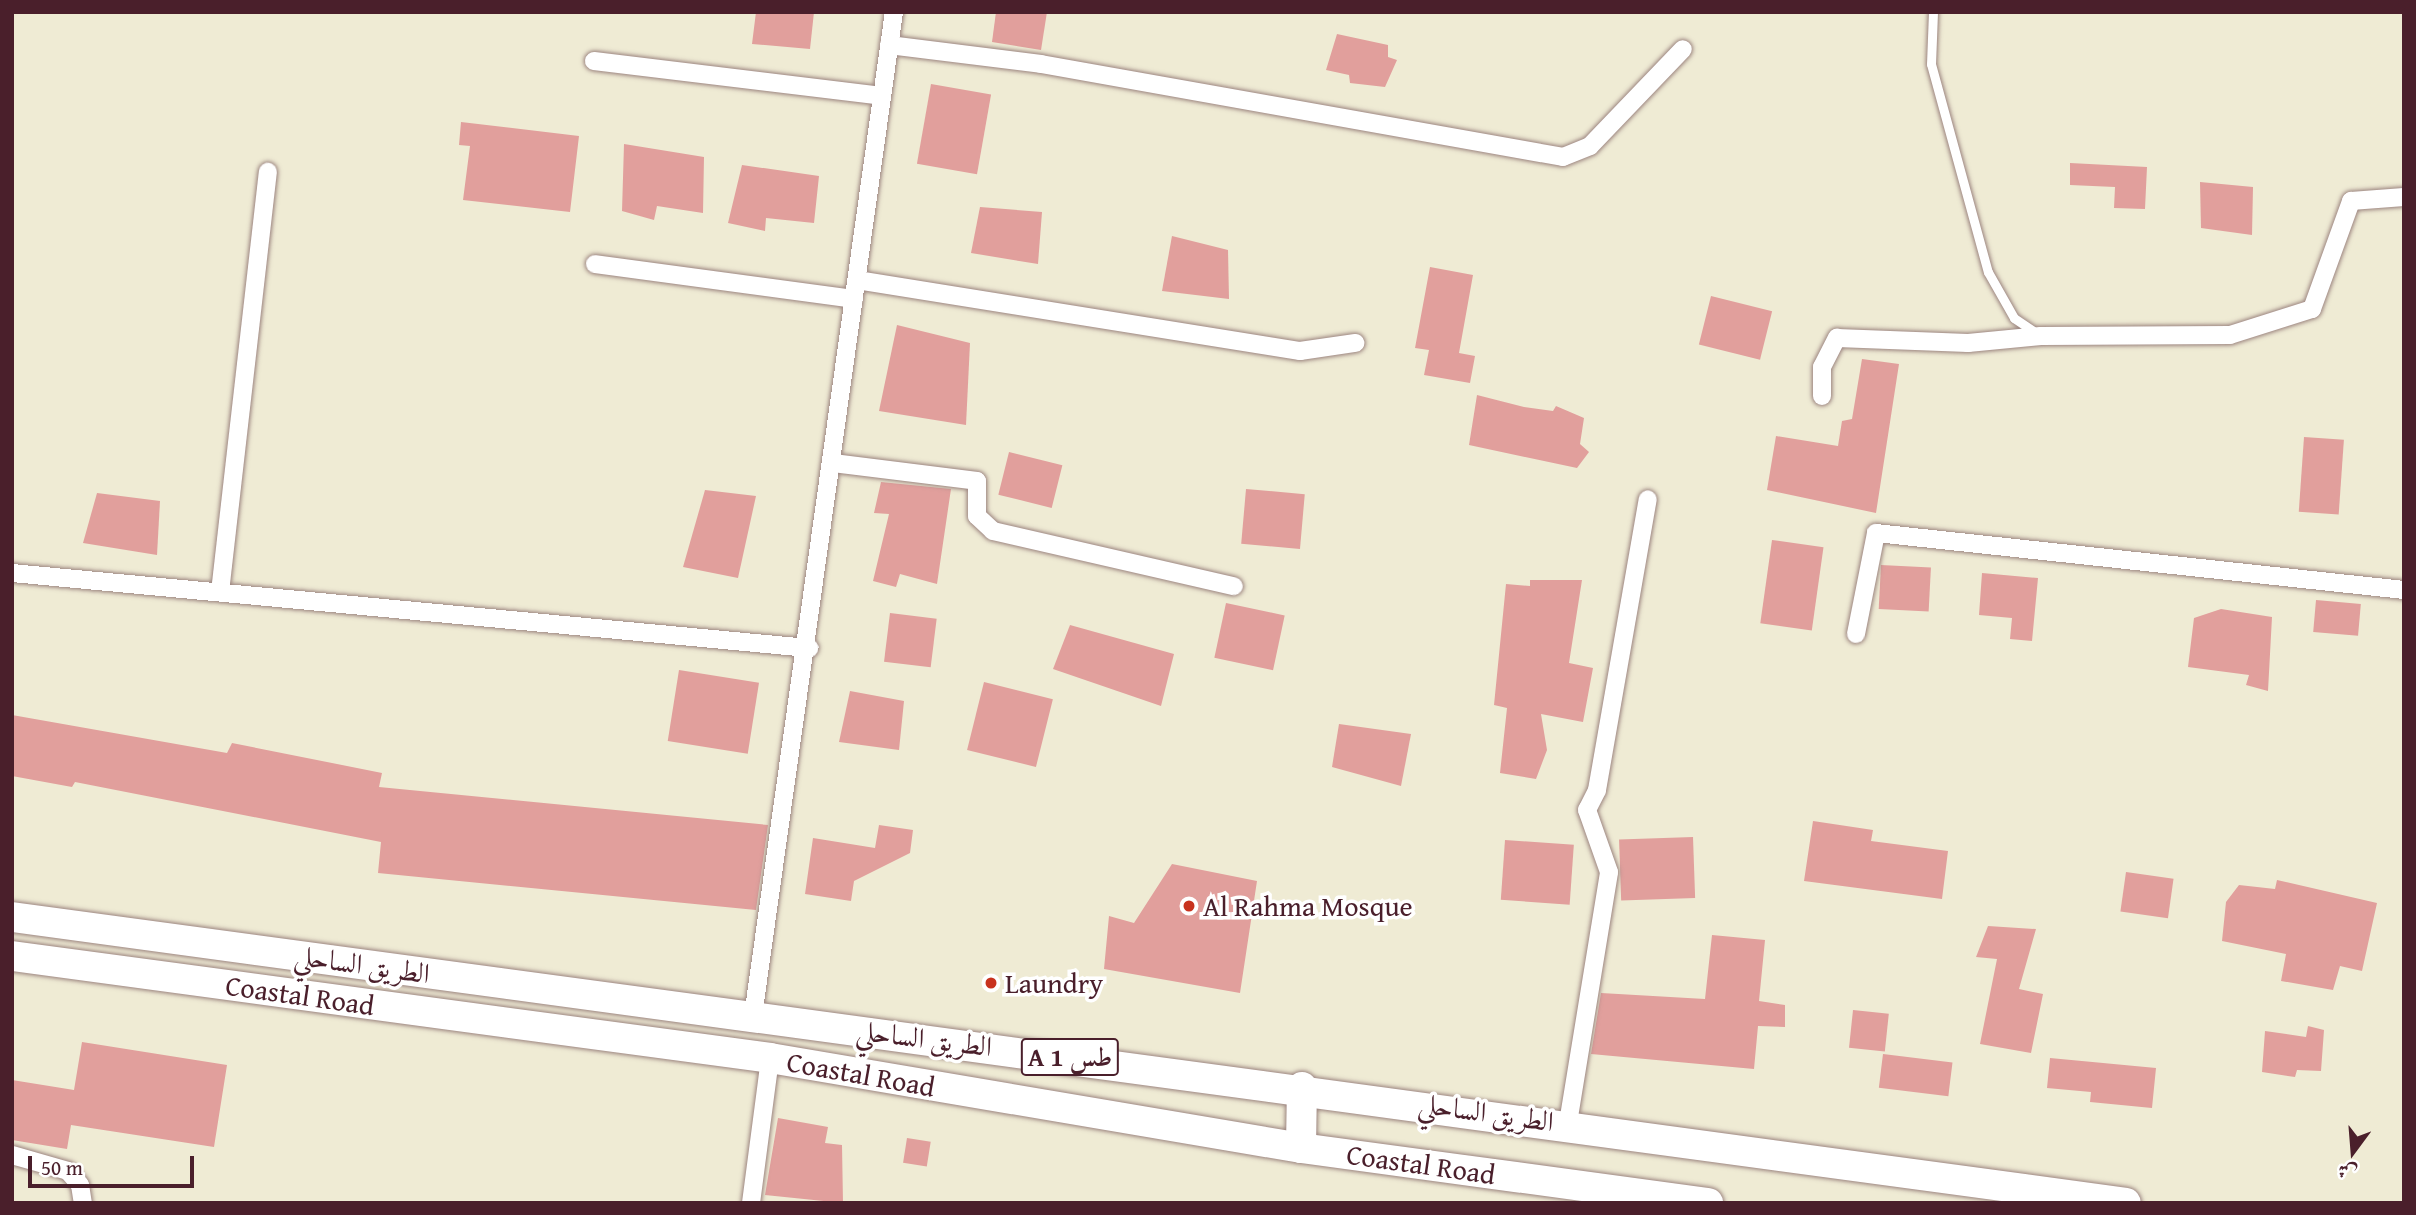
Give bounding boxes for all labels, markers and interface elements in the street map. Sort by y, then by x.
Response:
place label: Al Rahma Mosque [1203,889,1413,923]
marker: Al Rahma Mosque [1181,898,1197,914]
street label: الطريق الساحلي [292,938,432,990]
place label: Laundry [1005,966,1103,1000]
street label: Coastal Road [224,968,376,1022]
marker: Laundry [983,975,999,991]
street label: الطريق الساحلي [854,1013,994,1063]
road number: A 1 طس [1019,1034,1121,1080]
street label: Coastal Road [784,1044,938,1104]
street label: الطريق الساحلي [1416,1086,1556,1138]
north arrow [2318,1117,2388,1187]
street label: Coastal Road [1345,1137,1497,1191]
scale bar [32,1142,198,1186]
text: 50 m [41,1152,83,1183]
text: ش [2334,1156,2360,1188]

